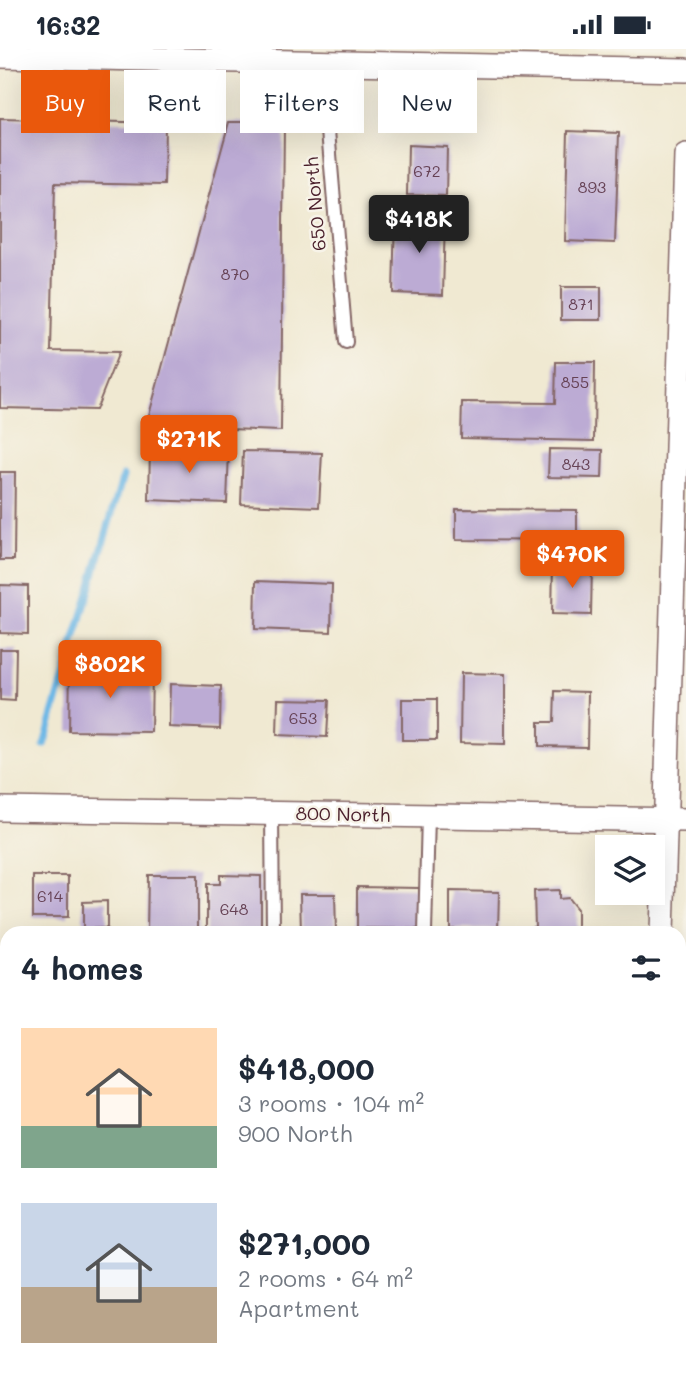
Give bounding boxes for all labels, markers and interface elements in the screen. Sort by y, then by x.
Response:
text: 16:32 [35,8,101,42]
chip: Buy [21,70,110,133]
chip: Rent [124,70,226,133]
chip: Filters [240,70,364,133]
chip: New [378,70,477,133]
street label: 650 North [298,156,331,252]
house number: 672 [413,160,441,181]
house number: 893 [578,176,606,197]
pin: $418K [370,195,468,255]
text: $418K [385,203,453,233]
house number: 870 [221,263,249,284]
house number: 871 [568,293,594,314]
house number: 855 [561,371,589,392]
pin: $271K [140,415,238,475]
text: $271K [156,423,222,453]
house number: 843 [562,453,590,474]
pin: $470K [523,531,621,590]
text: $470K [536,538,608,568]
pin: $802K [61,641,159,700]
text: $802K [74,648,146,678]
house number: 653 [289,707,317,728]
street label: 800 North [295,800,391,827]
map controls [595,835,665,905]
button: layers [595,835,665,905]
house number: 614 [37,885,64,906]
house number: 648 [220,898,249,919]
text: 4 homes [21,948,143,988]
icon: filters [627,949,665,987]
text: $418,000 [238,1048,375,1088]
icon: home [77,1056,161,1140]
text: 3 rooms · 104 m² [238,1088,424,1118]
text: 900 North [238,1118,353,1148]
text: $271,000 [238,1223,370,1263]
icon: home [77,1231,161,1315]
text: 2 rooms · 64 m² [238,1263,413,1293]
text: Apartment [238,1293,360,1323]

